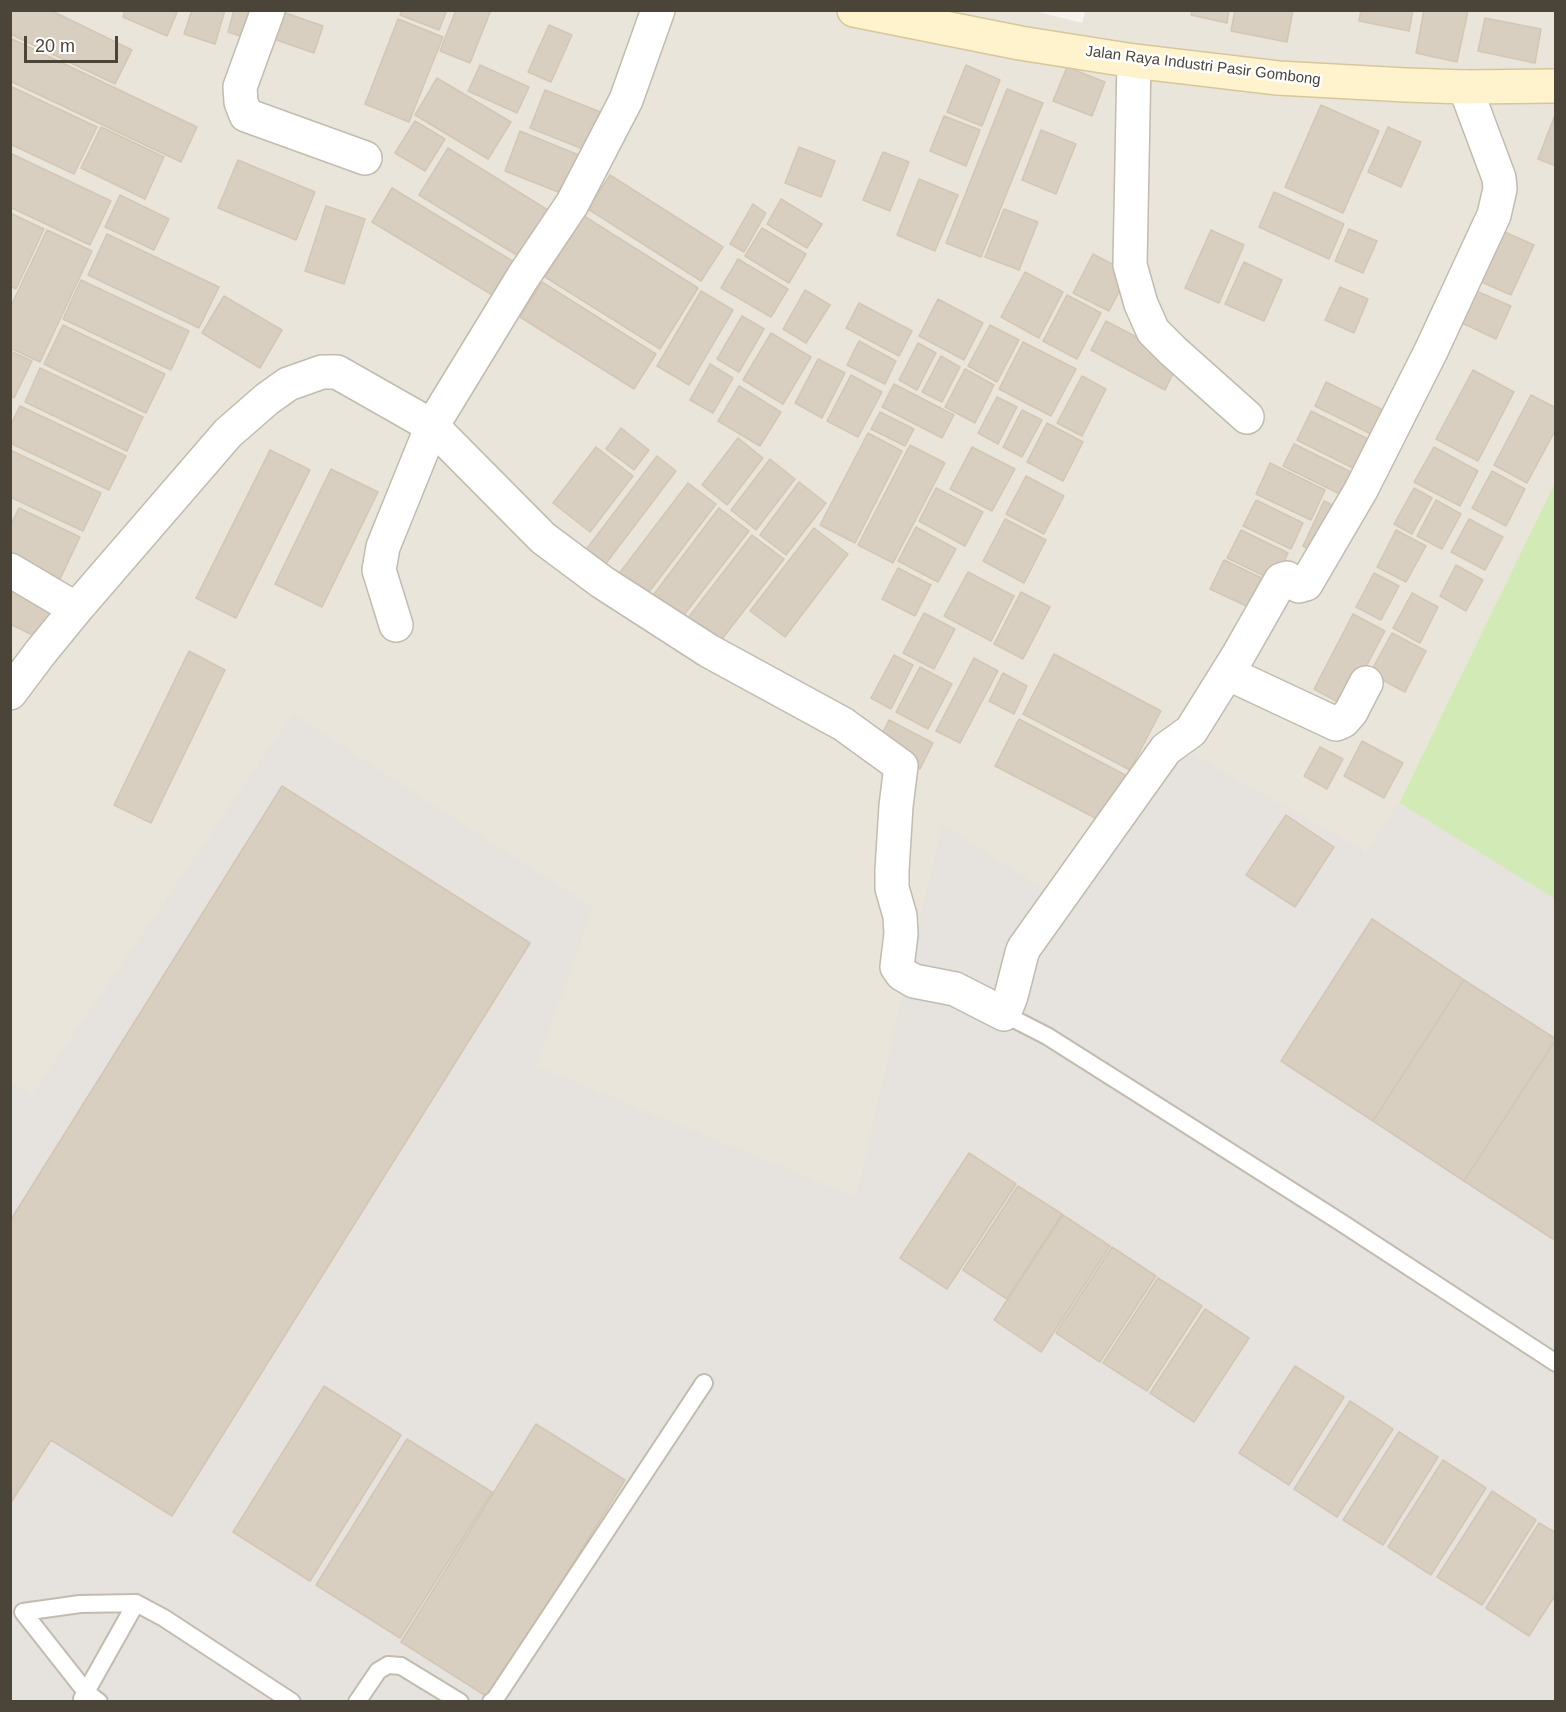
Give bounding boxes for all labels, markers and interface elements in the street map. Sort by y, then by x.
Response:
scale bar [27,24,122,62]
text: 20 m [35,36,75,56]
street label: Jalan Raya Industri Pasir Gombong [1084,43,1322,89]

